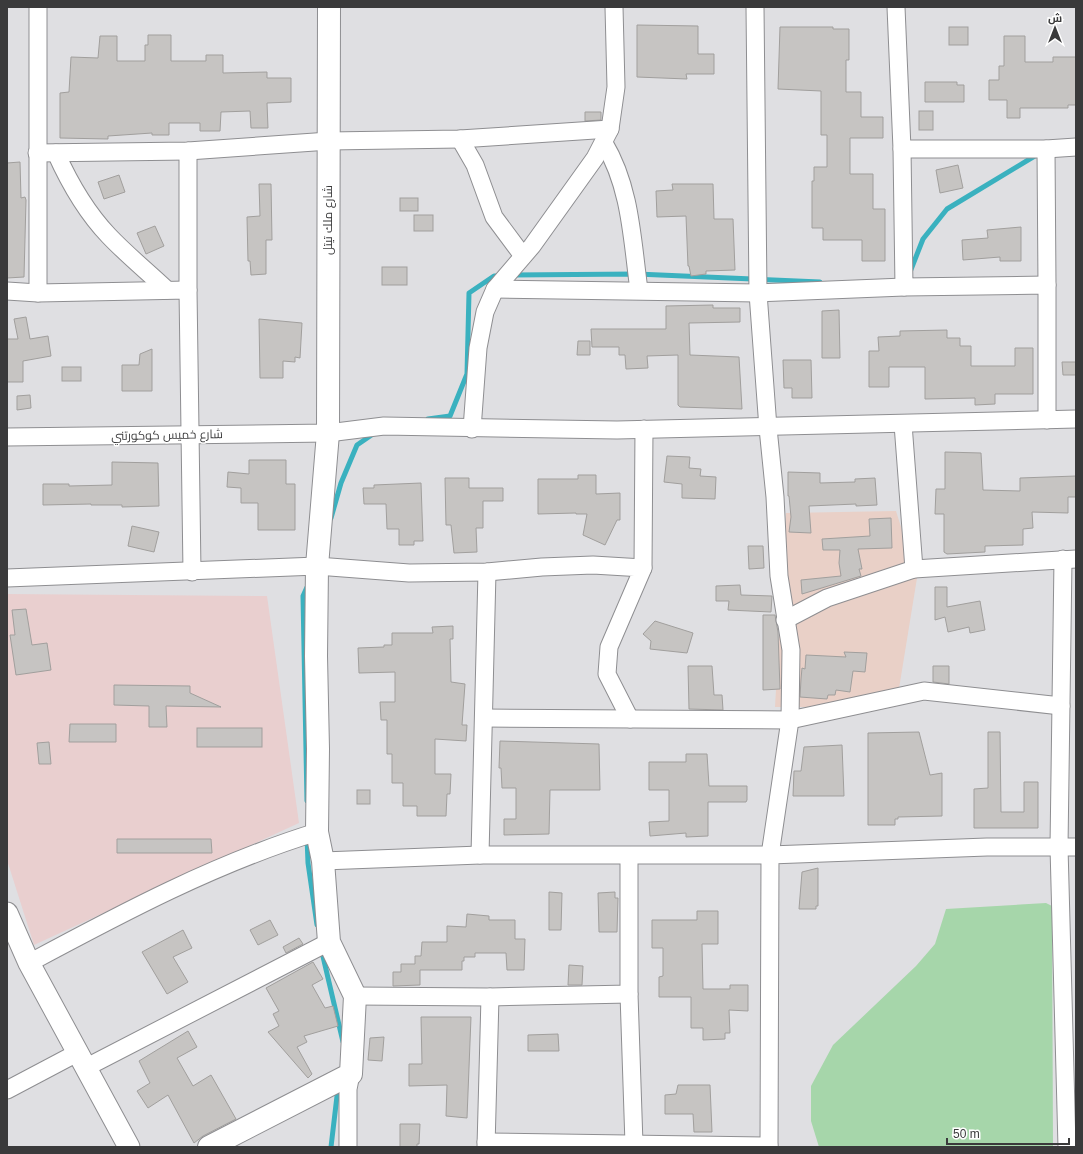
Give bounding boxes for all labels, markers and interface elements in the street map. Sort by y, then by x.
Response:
north arrow [1035,8,1075,48]
text: ش [1048,12,1062,25]
street label: شارع ملك تيتل [321,185,336,255]
street label: شارع خميس كوكورتني [111,427,223,446]
scale bar [947,1120,1069,1146]
text: 50 m [953,1127,980,1141]

